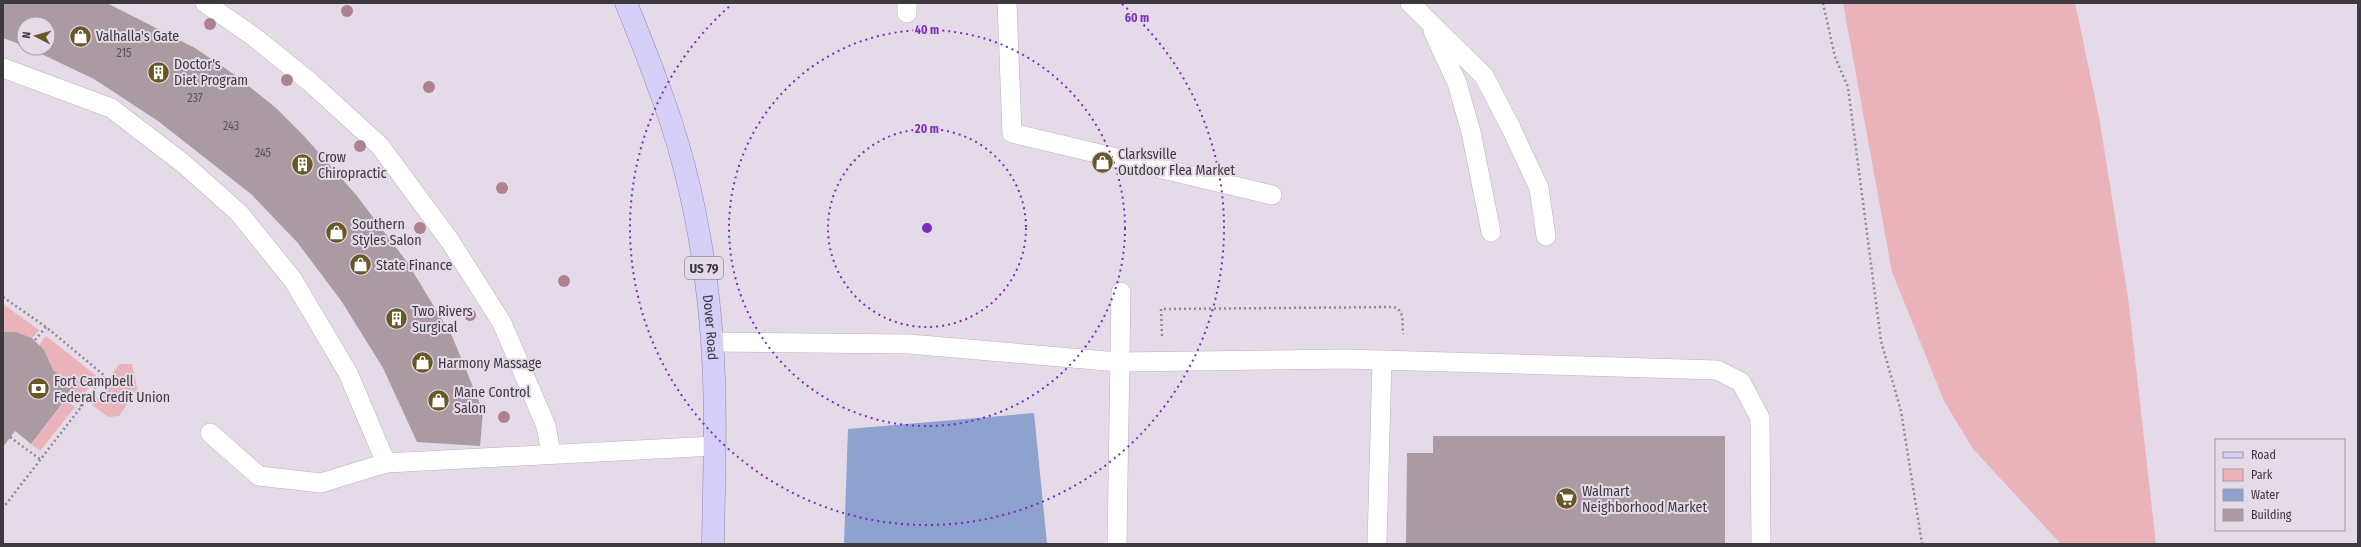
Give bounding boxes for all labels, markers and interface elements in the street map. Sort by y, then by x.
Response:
text: 60 m [1125,11,1149,25]
north arrow [16,16,56,56]
shop icon: Valhalla's Gate [68,23,94,49]
text: 40 m [915,23,939,37]
place label: Valhalla's Gate [96,28,179,45]
text: N [20,31,33,39]
house number: 215 [116,46,132,60]
place label: Doctor's Diet Program [174,56,248,89]
building icon: Doctor's Diet Program [145,59,171,85]
house number: 237 [187,91,203,105]
house number: 243 [223,119,239,133]
text: 20 m [914,122,939,136]
house number: 245 [255,146,272,160]
place label: Clarksville Outdoor Flea Market [1118,146,1235,179]
place label: Crow Chiropractic [318,149,387,182]
shop icon: Clarksville Outdoor Flea Market [1089,149,1115,175]
building icon: Crow Chiropractic [290,152,316,178]
place label: Southern Styles Salon [352,216,422,249]
shop icon: Southern Styles Salon [324,219,350,245]
centre of rings [920,221,934,235]
shop icon: State Finance [348,252,374,278]
place label: State Finance [376,257,452,274]
road number: US 79 [685,257,723,279]
street label: Dover Road [699,294,721,361]
place label: Two Rivers Surgical [412,303,473,336]
building icon: Two Rivers Surgical [384,306,410,332]
shop icon: Harmony Massage [409,350,435,376]
place label: Harmony Massage [438,355,542,372]
place label: Fort Campbell Federal Credit Union [54,373,170,406]
bank icon: Fort Campbell Federal Credit Union [25,376,51,402]
place label: Mane Control Salon [454,384,530,417]
shop icon: Mane Control Salon [426,387,452,413]
legend [2215,439,2345,531]
text: Road [2251,448,2276,462]
text: Park [2251,468,2273,482]
place label: Walmart Neighborhood Market [1582,483,1708,516]
supermarket icon: Walmart Neighborhood Market [1553,486,1579,512]
text: Water [2251,488,2280,502]
text: Building [2251,508,2292,522]

